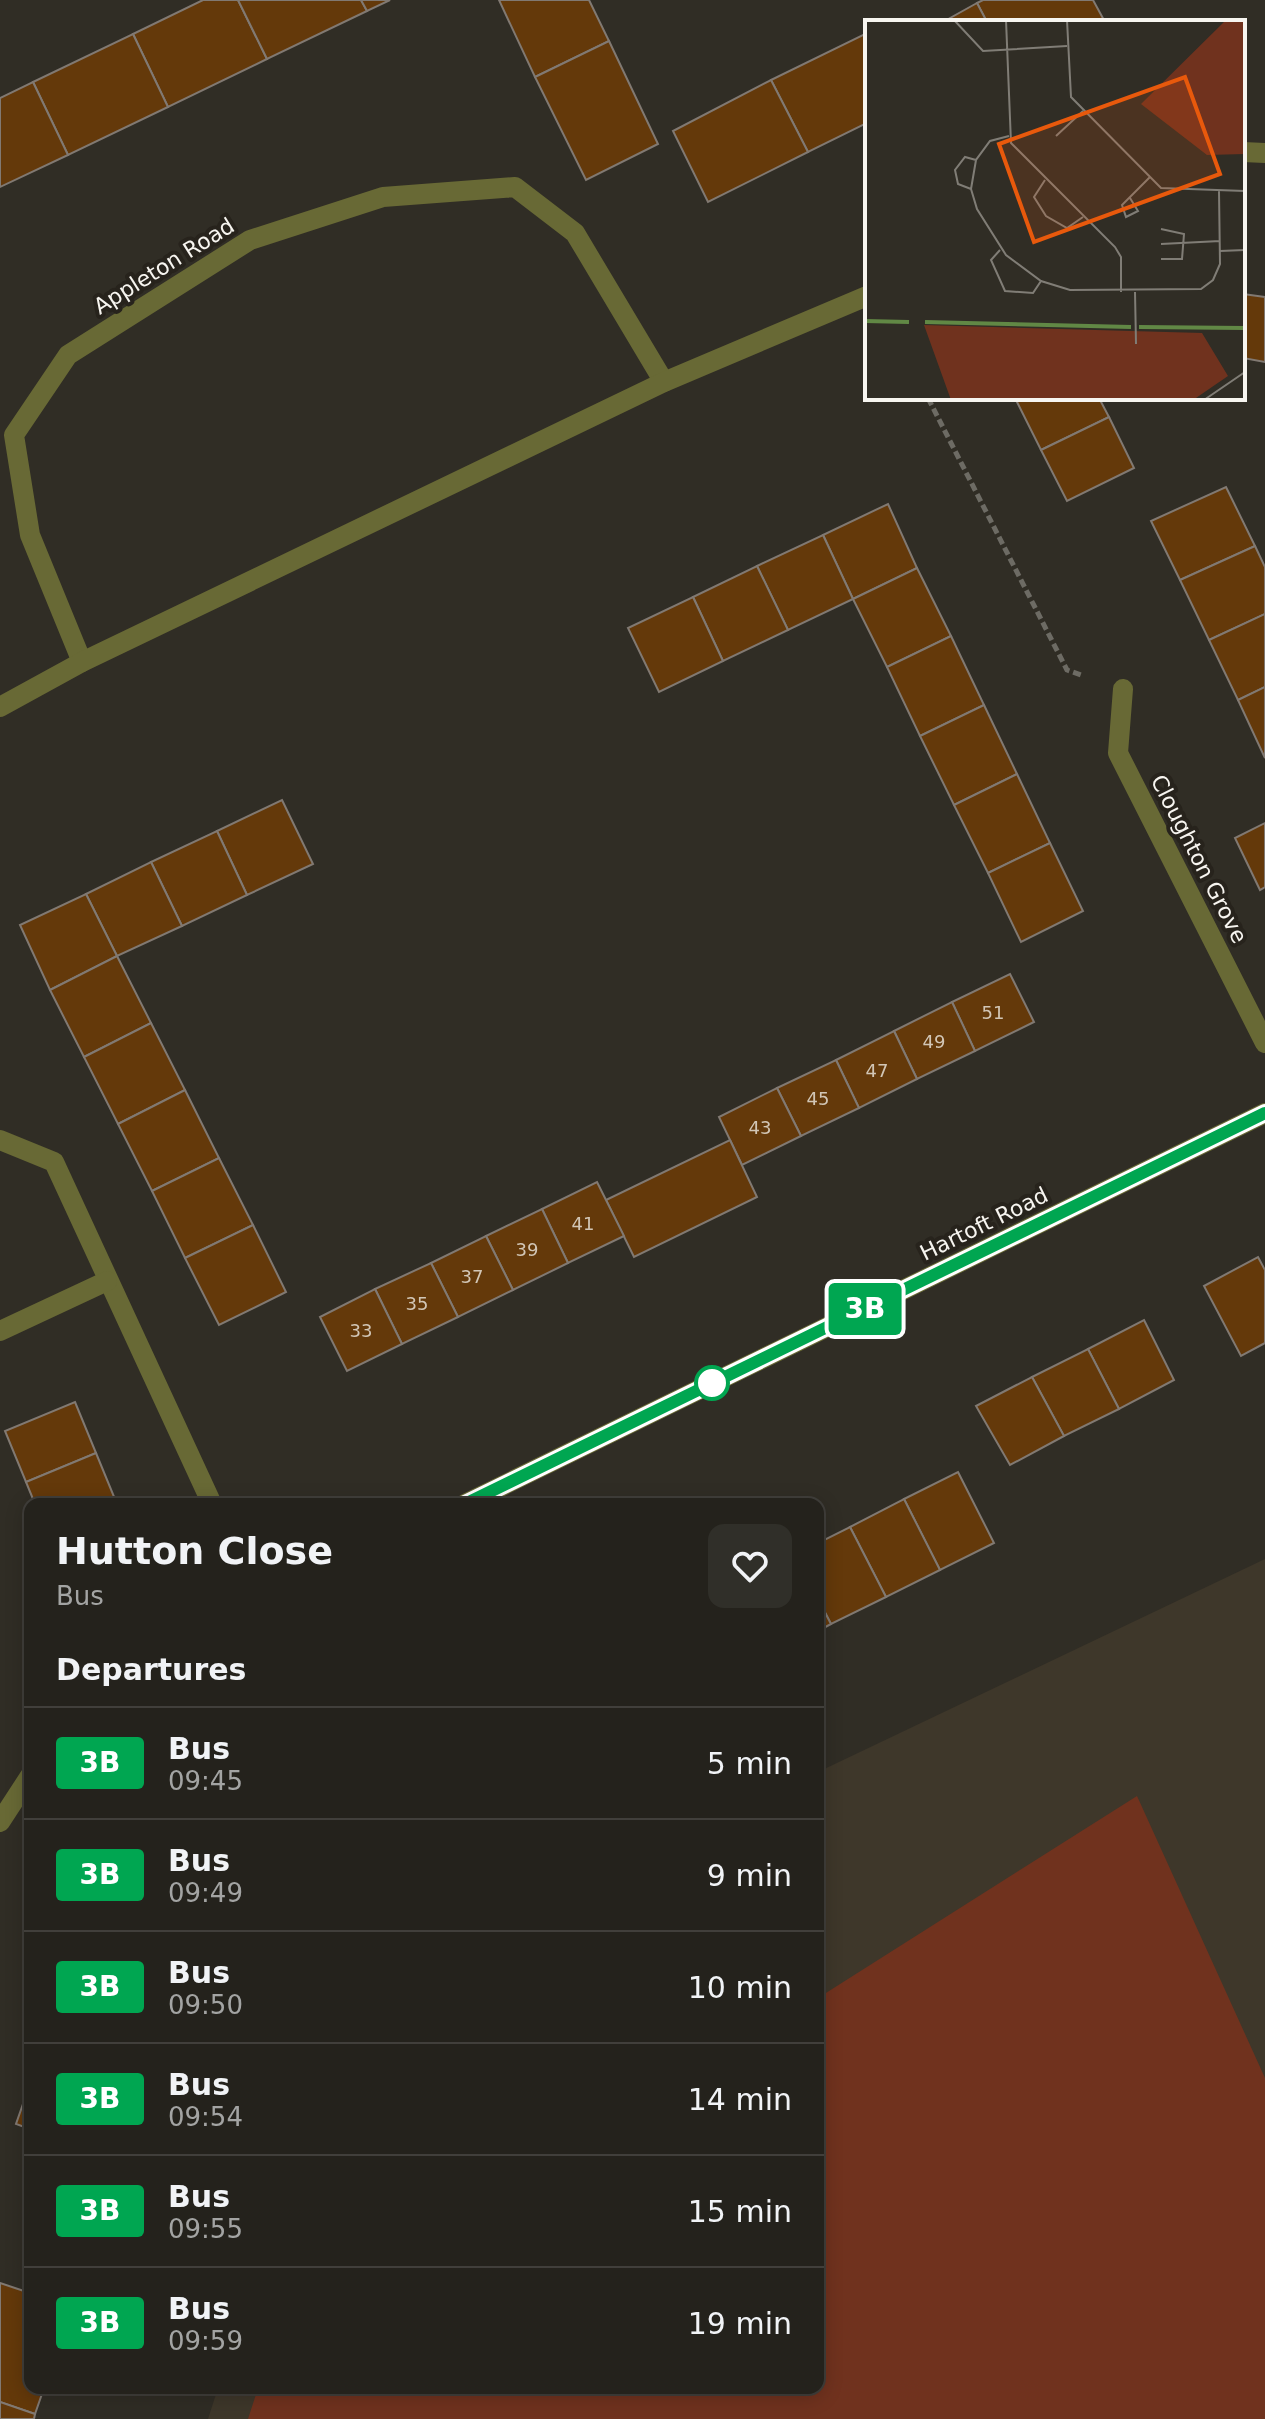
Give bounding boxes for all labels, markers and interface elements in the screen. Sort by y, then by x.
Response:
inset map [865,20,1245,400]
street label: Appleton Road [89,213,239,319]
street label: Cloughton Grove [1146,771,1252,947]
house number: 51 [982,1002,1004,1023]
house number: 49 [923,1031,945,1052]
house number: 47 [866,1060,888,1081]
house number: 45 [807,1088,829,1109]
house number: 43 [749,1117,771,1138]
street label: Hartoft Road [916,1182,1052,1266]
house number: 41 [572,1213,594,1234]
house number: 39 [516,1239,538,1260]
house number: 37 [461,1266,483,1287]
line badge: 3B [829,1283,901,1335]
text: 3B [845,1292,885,1325]
house number: 35 [406,1293,428,1314]
house number: 33 [350,1320,372,1341]
unlabelled marker [695,1366,729,1400]
button: heart [708,1524,792,1608]
text: Hutton Close [56,1529,333,1573]
text: Bus [56,1581,104,1611]
text: Departures [56,1652,246,1687]
text: Bus [168,1731,230,1766]
text: 3B [80,1746,120,1779]
text: 5 min [707,1746,792,1781]
text: 09:45 [168,1766,243,1796]
text: Bus [168,1843,230,1878]
text: 3B [80,1858,120,1891]
text: 9 min [707,1858,792,1893]
text: 09:49 [168,1878,243,1908]
text: Bus [168,1955,230,1990]
text: 3B [80,1970,120,2003]
text: 10 min [688,1970,792,2005]
text: 09:50 [168,1990,243,2020]
text: Bus [168,2067,230,2102]
text: 3B [80,2082,120,2115]
text: 14 min [688,2082,792,2117]
text: 09:54 [168,2102,243,2132]
text: Bus [168,2179,230,2214]
text: 3B [80,2194,120,2227]
text: 15 min [688,2194,792,2229]
text: 09:55 [168,2214,243,2244]
text: Bus [168,2291,230,2326]
text: 3B [80,2306,120,2339]
text: 19 min [688,2306,792,2341]
text: 09:59 [168,2326,243,2356]

